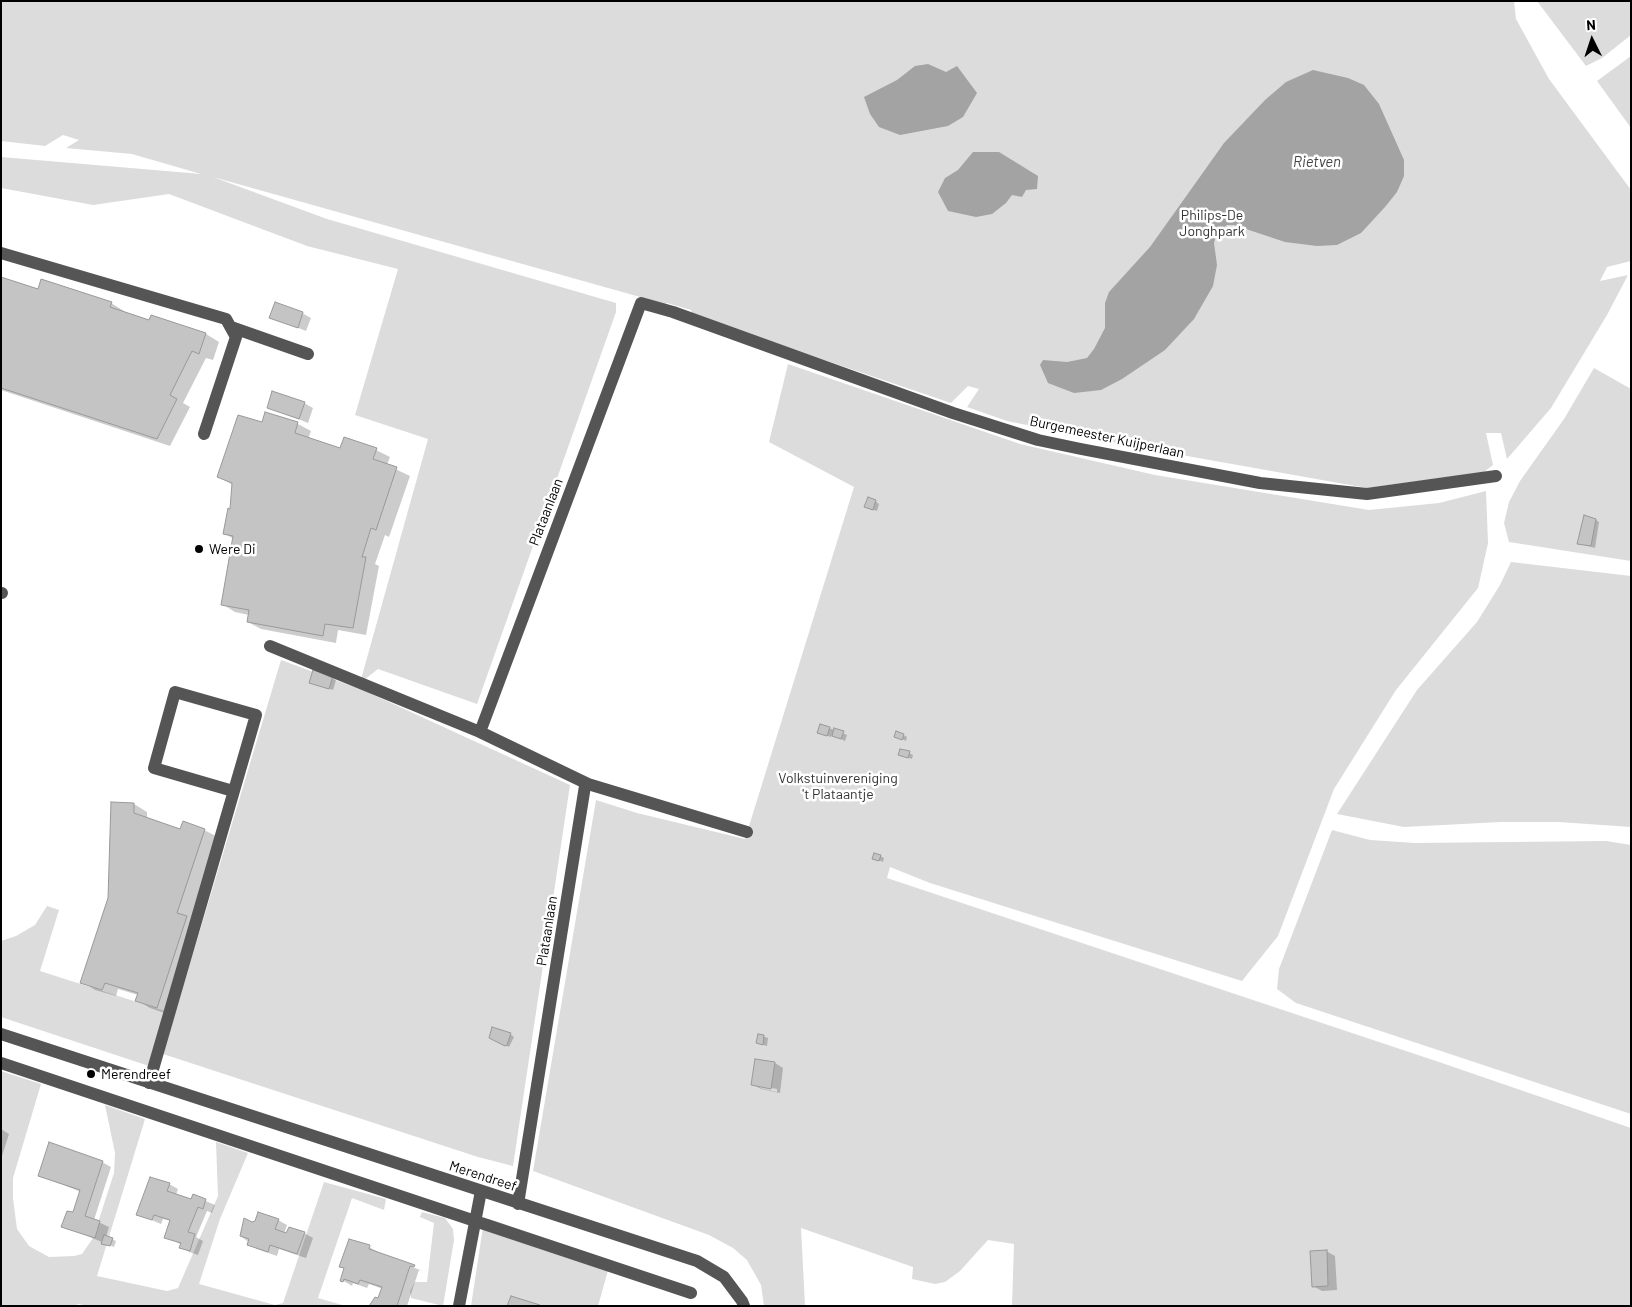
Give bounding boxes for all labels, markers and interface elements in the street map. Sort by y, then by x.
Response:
north arrow [1567,15,1617,65]
text: N [1586,16,1596,33]
water label: Rietven [1293,153,1341,171]
park label: Philips-De Jonghpark [1179,207,1245,240]
street label: Burgemeester Kuijperlaan [1028,412,1186,462]
street label: Plataanlaan [526,476,566,548]
place label: Were Di [209,541,256,557]
marker: Were Di [193,543,205,555]
park label: Volkstuinvereniging 't Plataantje [778,770,898,802]
street label: Plataanlaan [533,895,561,967]
place label: Merendreef [101,1066,171,1082]
marker: Merendreef [85,1068,97,1080]
street label: Merendreef [447,1157,519,1195]

